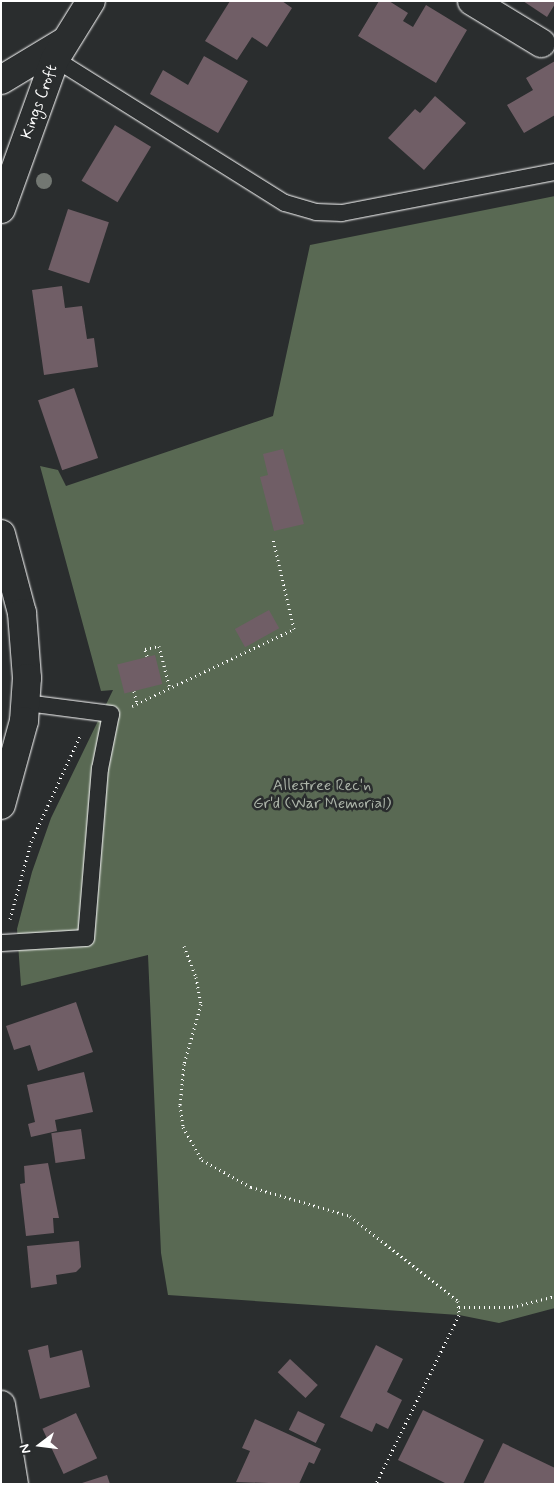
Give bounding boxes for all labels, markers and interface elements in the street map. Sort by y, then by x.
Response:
street label: Kings Croft [17,61,63,143]
park label: Allestree Rec'n Gr'd (War Memorial) [249,776,395,814]
north arrow [15,1420,65,1470]
text: N [16,1442,35,1456]

